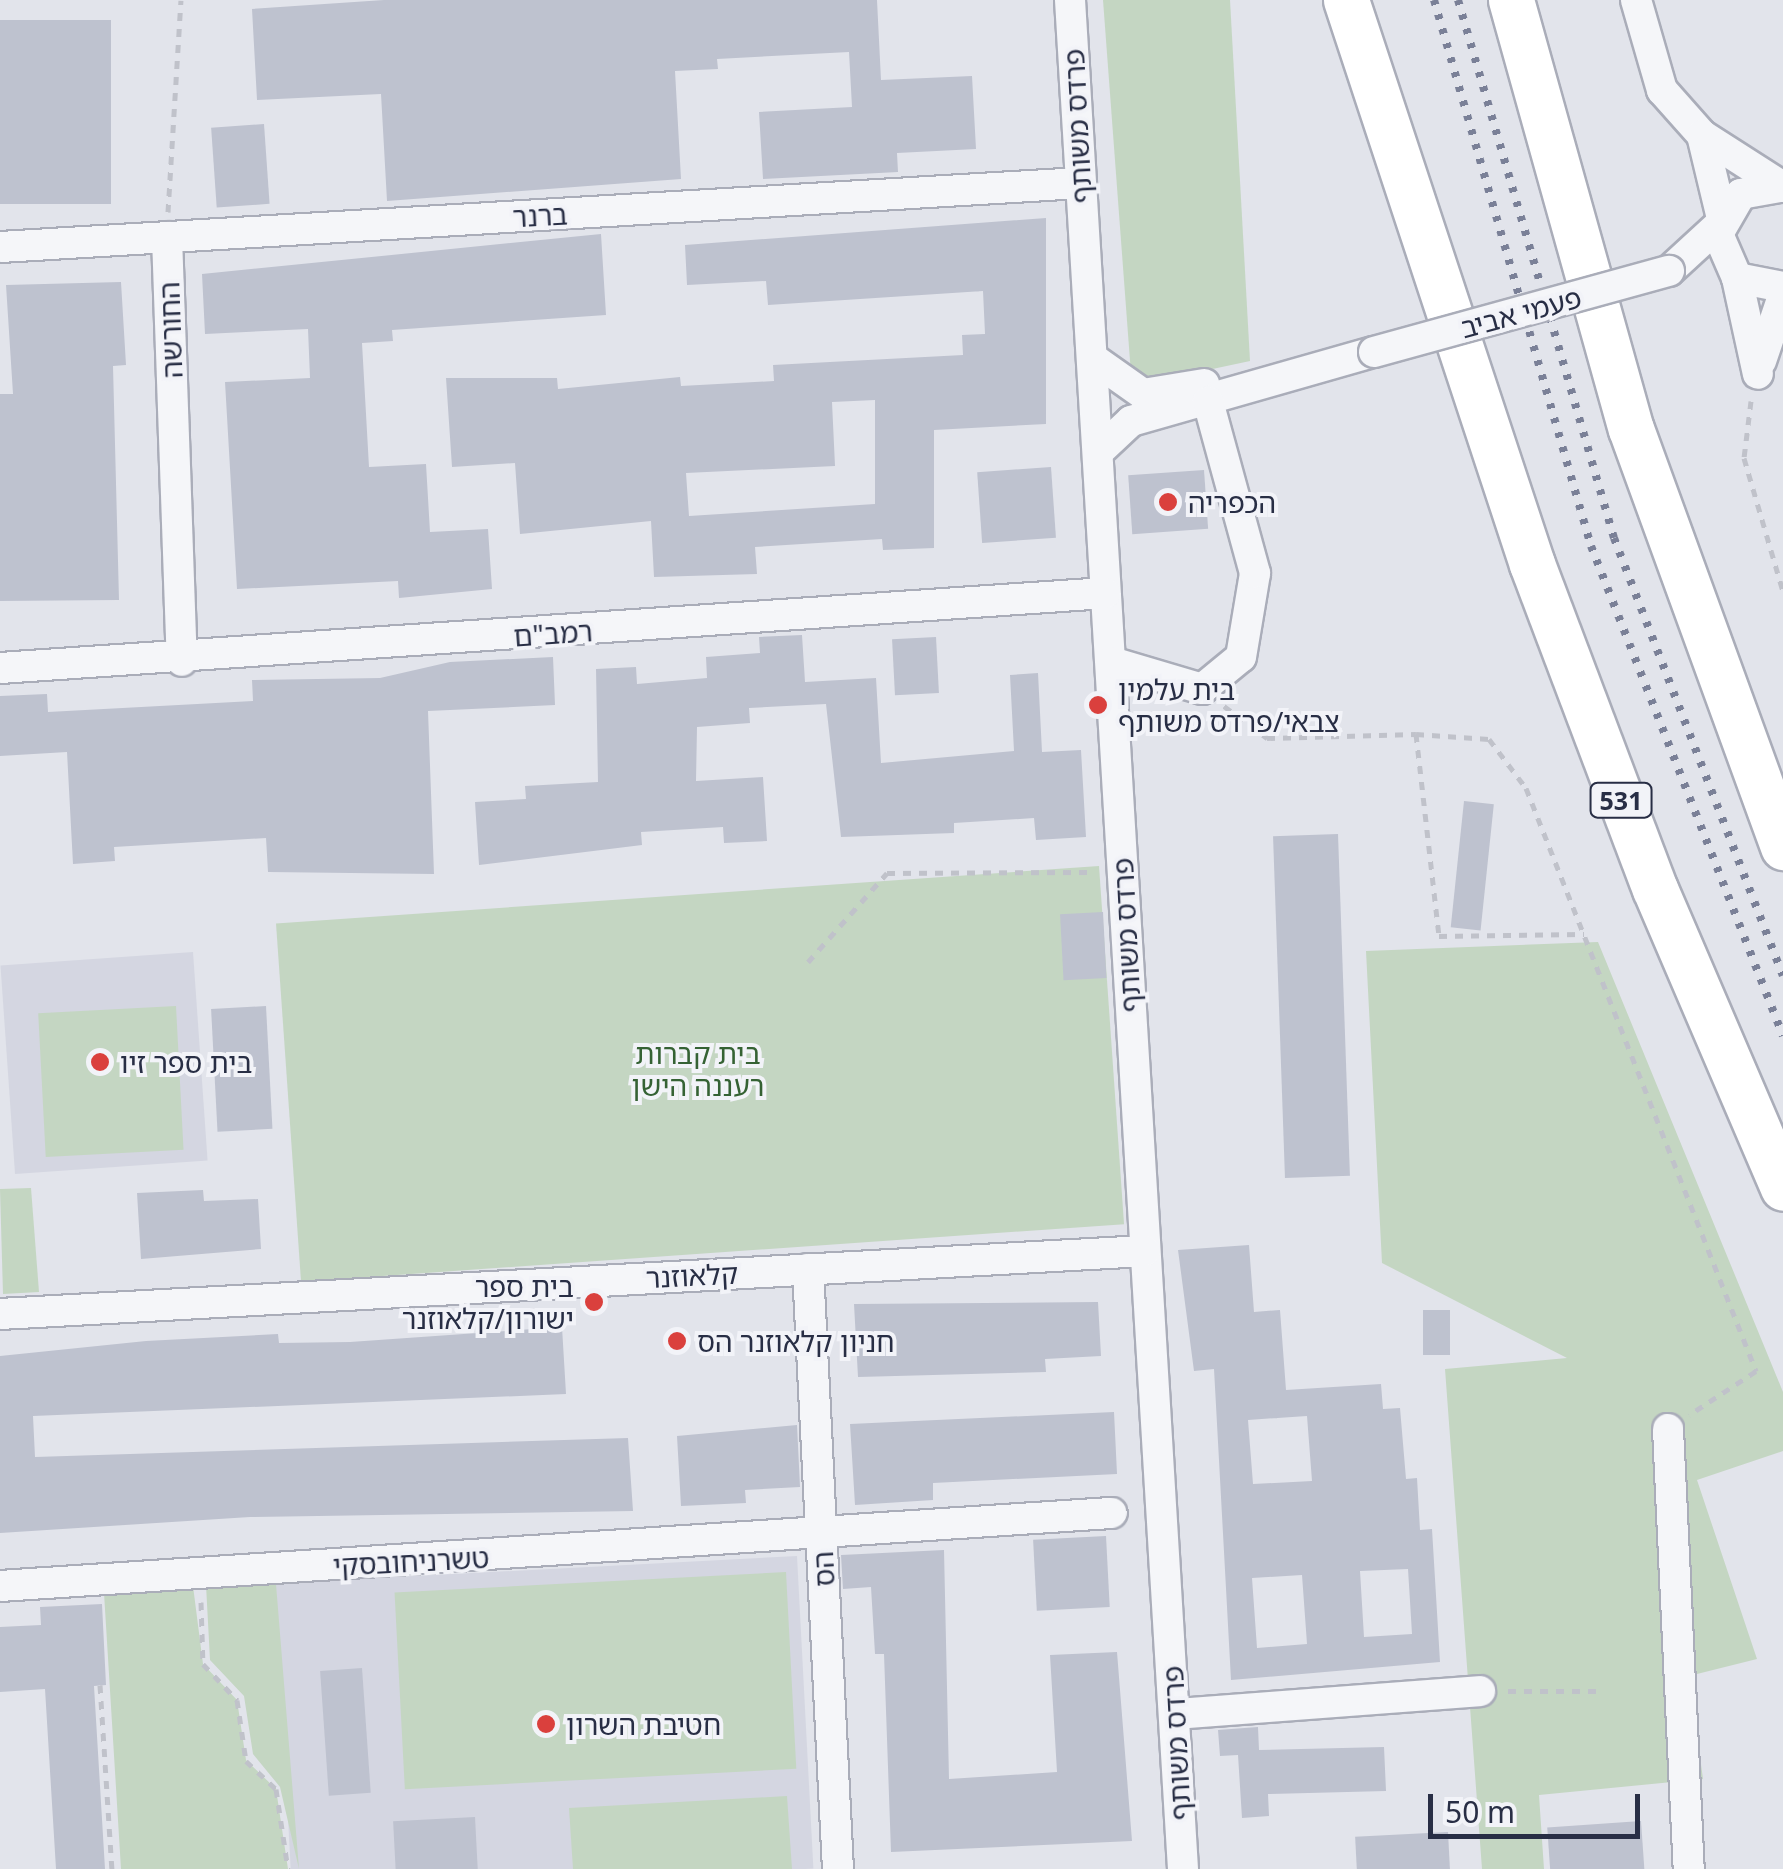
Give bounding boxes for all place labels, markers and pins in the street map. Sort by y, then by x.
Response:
place label: הכפריה [1188,485,1276,519]
marker: הכפריה [1157,491,1179,513]
place label: בית עלמין צבאי/פרדס משותף [1118,672,1340,738]
marker: בית עלמין צבאי/פרדס משותף [1087,694,1109,716]
place label: בית ספר זיו [120,1045,253,1079]
marker: בית ספר זיו [89,1051,111,1073]
place label: בית ספר ישורון/קלאוזנר [402,1269,574,1335]
marker: בית ספר ישורון/קלאוזנר [583,1291,605,1313]
place label: חניון קלאוזנר הס [697,1324,895,1358]
marker: חניון קלאוזנר הס [666,1330,688,1352]
place label: חטיבת השרון [566,1707,721,1741]
marker: חטיבת השרון [535,1713,557,1735]

